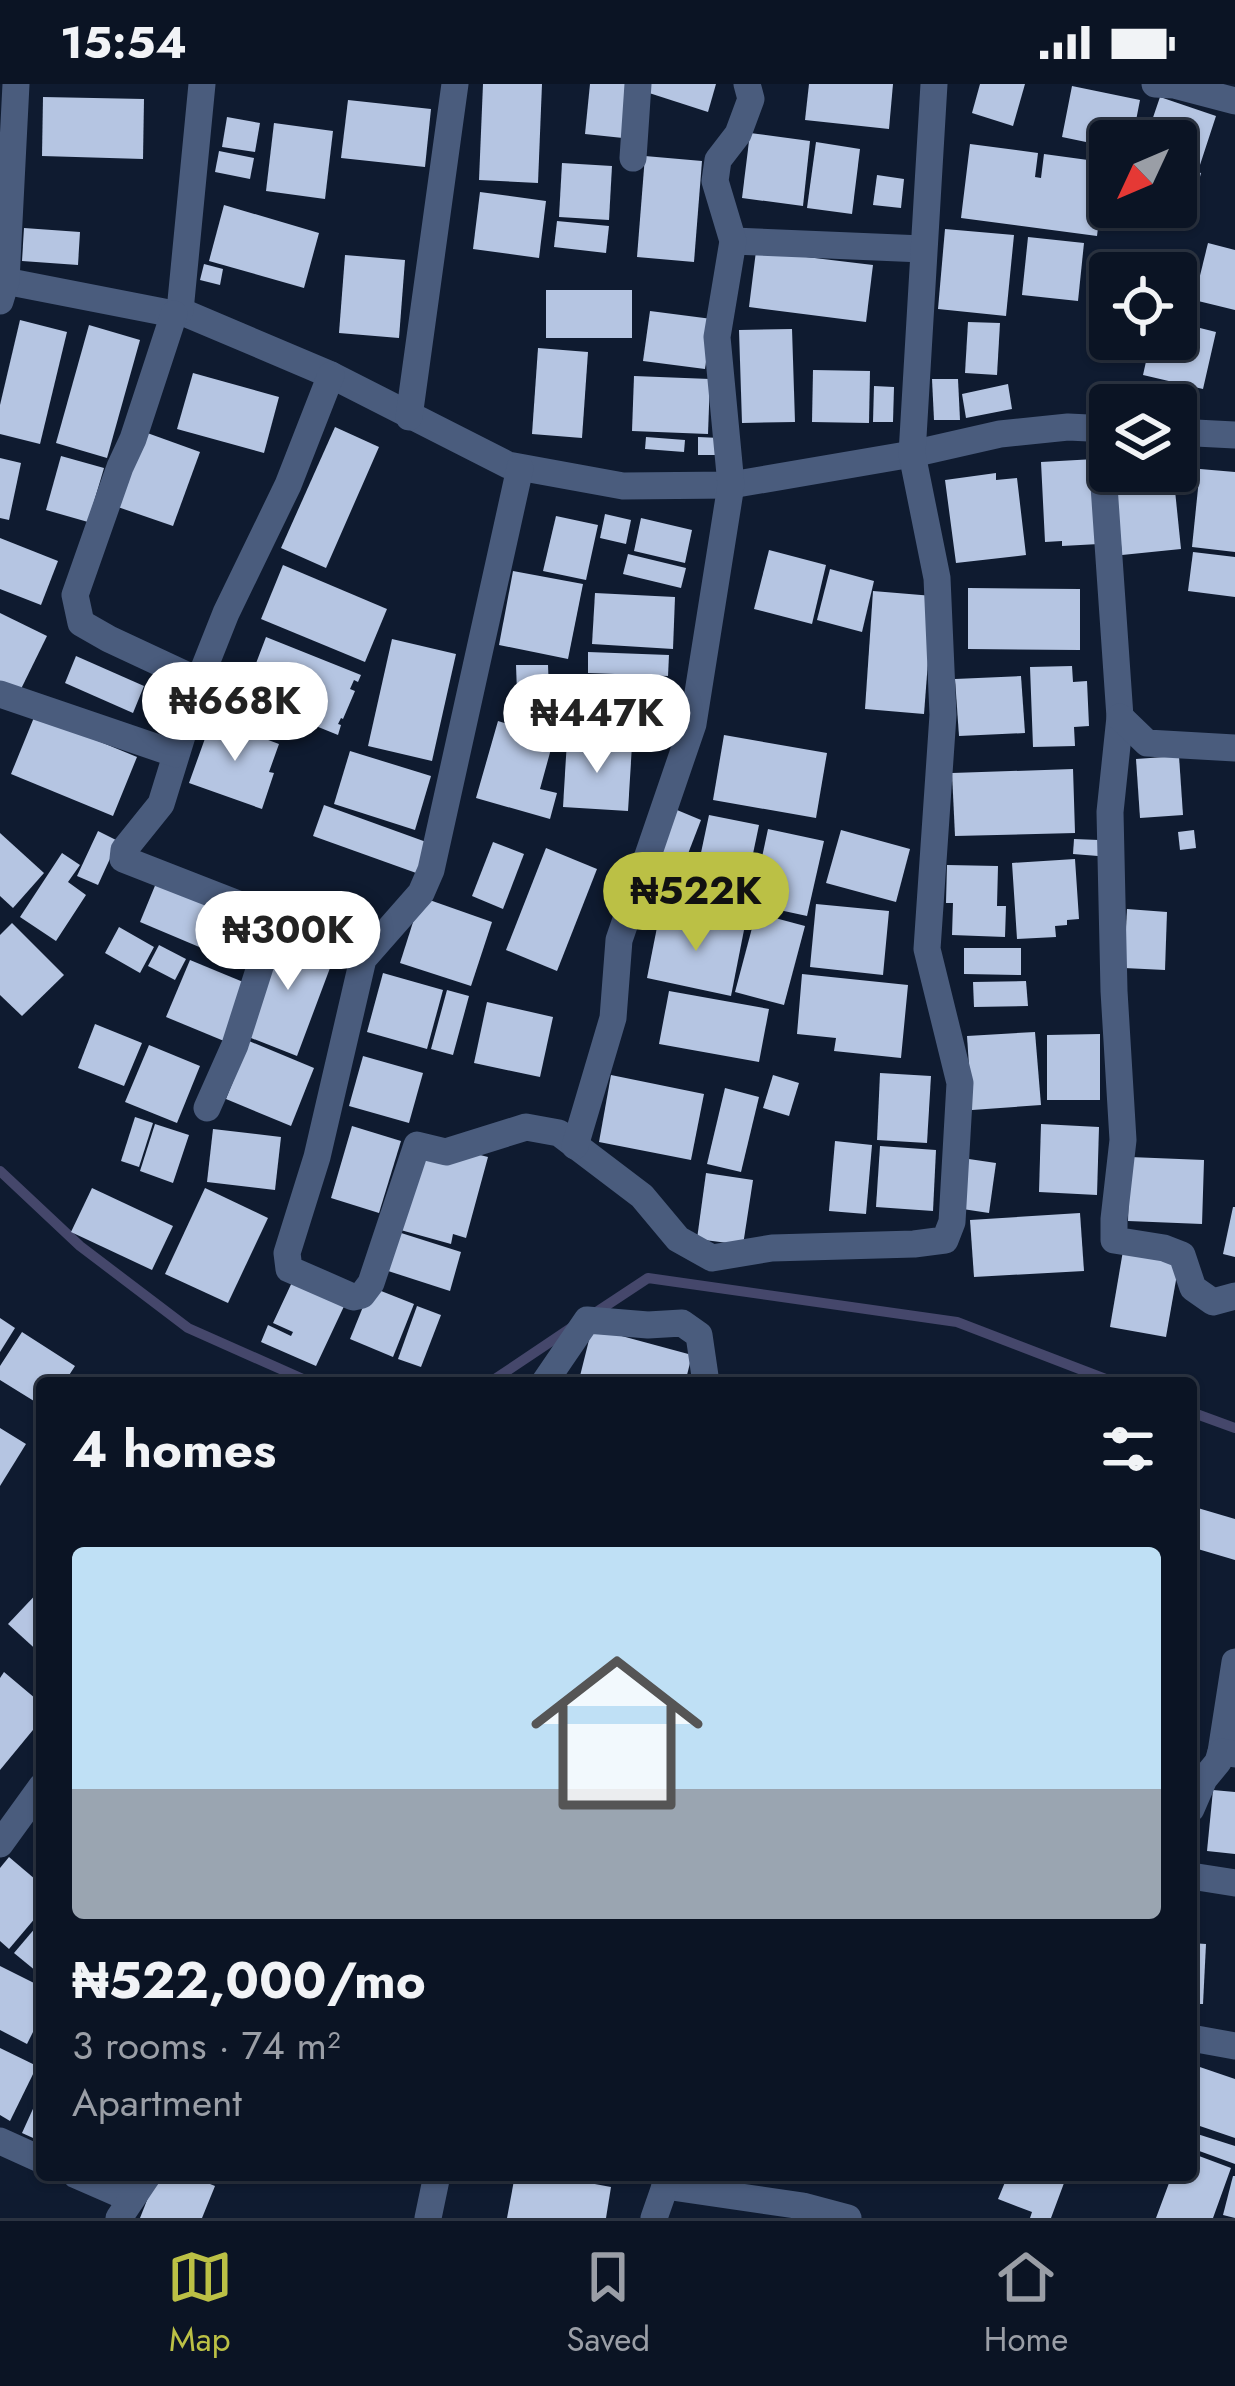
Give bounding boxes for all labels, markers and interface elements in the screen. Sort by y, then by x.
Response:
text: 15:54 [60,10,187,75]
north arrow [1089,120,1197,228]
map controls [1089,120,1197,492]
button: locate [1089,252,1197,360]
button: layers [1089,384,1197,492]
pin: ₦668K [151,662,319,764]
text: ₦668K [169,672,301,729]
pin: ₦447K [513,674,681,776]
text: ₦447K [530,684,664,741]
pin: ₦522K [612,852,780,954]
text: ₦522K [630,862,762,919]
pin: ₦300K [204,891,372,993]
text: ₦300K [222,901,354,958]
text: 4 homes [72,1412,276,1486]
icon: filters [1095,1416,1161,1482]
icon: home [509,1625,725,1841]
text: ₦522,000/mo [72,1943,426,2017]
text: 3 rooms · 74 m² [72,2017,340,2074]
text: Apartment [72,2074,242,2131]
tab: Map [167,2244,233,2363]
tab: Saved [567,2244,650,2363]
tab: Home [984,2244,1068,2363]

